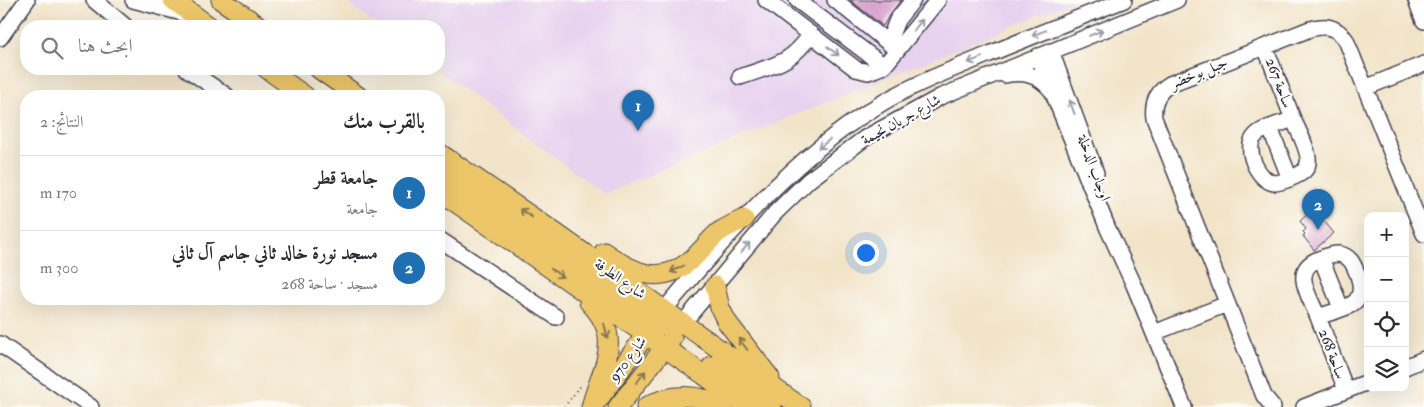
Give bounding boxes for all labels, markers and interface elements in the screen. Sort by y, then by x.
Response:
one-way arrow [912,19,923,32]
search box [20,20,445,75]
one-way arrow [1088,28,1103,37]
one-way arrow [1032,30,1047,39]
icon: search [38,34,66,62]
text: ابحث هنا [78,34,133,58]
one-way arrow [826,46,840,56]
street label: جبل بوخضر [1166,53,1231,95]
one-way arrow [968,55,983,65]
street label: ساحة 267 [1261,55,1297,111]
pin: 1 [622,90,654,131]
street label: شارع جريان نجيمة [858,90,946,152]
one-way arrow [1067,100,1076,116]
text: بالقرب منك [343,108,425,135]
text: النتائج: 2 [40,112,84,132]
street label: اوجاب الدخلة [1073,131,1115,204]
one-way arrow [817,139,830,150]
text: جامعة قطر [314,166,378,190]
text: 170 m [40,183,77,203]
text: 1 [406,183,412,203]
pin: 2 [1302,189,1334,230]
text: جامعة [346,199,378,219]
one-way arrow [519,208,533,218]
map controls [1364,212,1409,392]
button: + [1364,212,1409,257]
your location [853,240,879,266]
text: مسجد نورة خالد ثاني جاسم آل ثاني [172,241,378,265]
one-way arrow [740,241,751,254]
street label: شارع الطرفة [589,254,649,306]
button: − [1364,257,1409,302]
text: 300 m [40,258,78,278]
text: 2 [405,258,413,278]
one-way arrow [670,264,685,274]
one-way arrow [550,268,564,278]
text: مسجد · ساحة 268 [281,274,378,294]
button: locate [1364,302,1409,347]
one-way arrow [602,323,612,339]
street label: ساحة 268 [1314,326,1350,382]
street label: شارع 970 [605,333,653,388]
one-way arrow [738,337,748,351]
button: layers [1364,347,1409,392]
one-way arrow [636,370,646,384]

